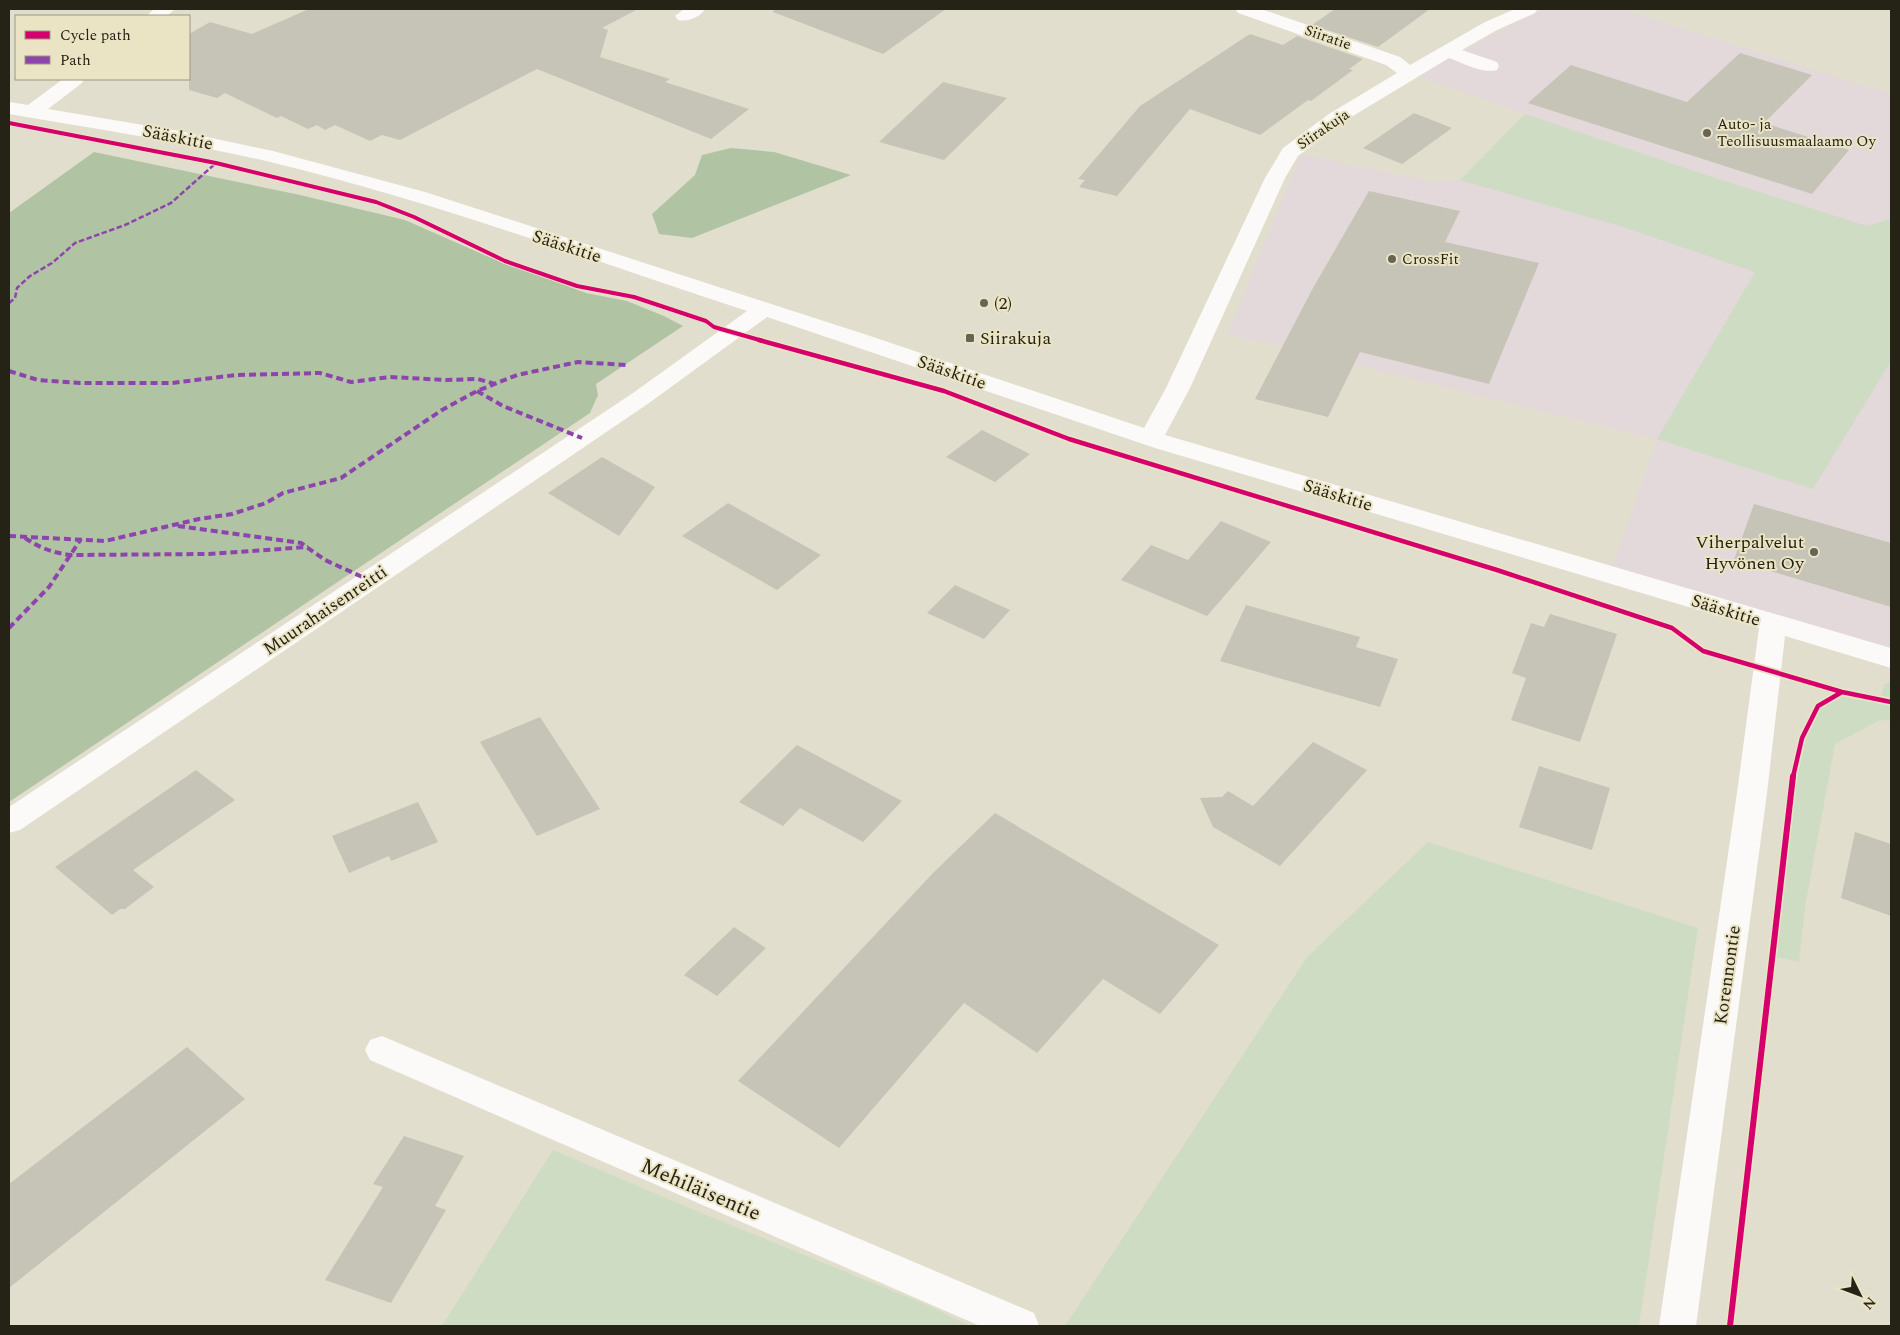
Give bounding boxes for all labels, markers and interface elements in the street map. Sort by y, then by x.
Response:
legend [15,15,190,80]
street label: Siiratie [1301,19,1354,56]
text: Cycle path [60,24,131,47]
text: Path [60,49,91,72]
street label: Siirakuja [1292,103,1355,156]
place label: Auto- ja Teollisuusmaalaamo Oy [1717,113,1877,153]
street label: Sääskitie [140,117,215,158]
marker: Auto- ja Teollisuusmaalaamo Oy [1701,127,1713,139]
street label: Sääskitie [529,223,605,270]
place label: CrossFit [1402,248,1459,271]
marker: CrossFit [1386,253,1398,265]
place label: (2) [994,290,1012,317]
marker: (2) [978,297,990,309]
place label: Siirakuja [980,325,1051,352]
marker: Siirakuja [964,332,976,344]
street label: Sääskitie [914,348,990,397]
street label: Sääskitie [1300,472,1376,519]
place label: Viherpalvelut Hyvönen Oy [1695,529,1805,577]
marker: Viherpalvelut Hyvönen Oy [1808,546,1820,558]
street label: Muurahaisenreitti [258,559,393,662]
street label: Sääskitie [1688,587,1764,634]
street label: Korennontie [1707,924,1748,1026]
street label: Mehiläisentie [636,1150,766,1230]
north arrow [1835,1270,1885,1320]
text: N [1858,1292,1881,1315]

